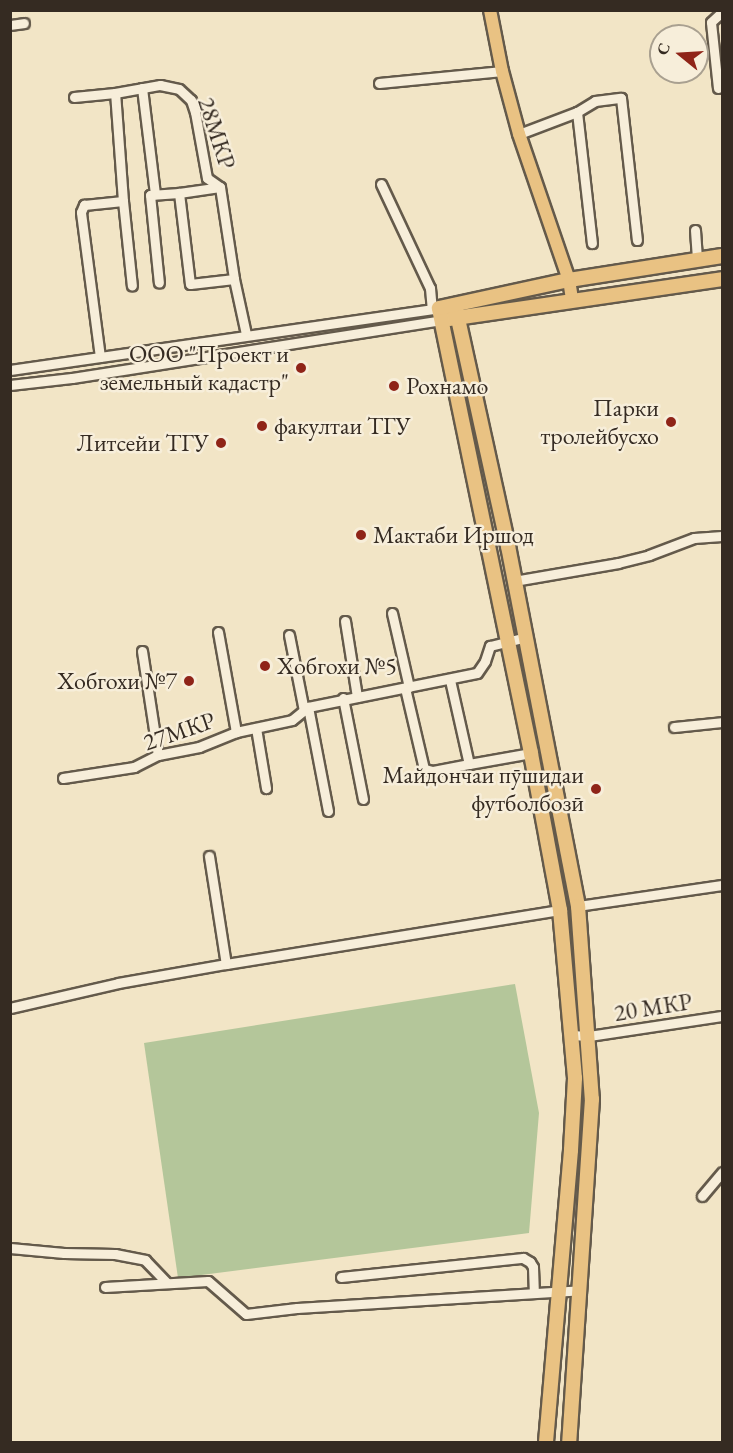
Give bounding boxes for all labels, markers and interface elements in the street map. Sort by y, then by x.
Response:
north arrow [649,24,709,84]
text: С [652,40,675,58]
street label: 28МКР [192,93,242,173]
place label: ООО "Проект и земельный кадастр" [99,340,289,396]
marker: ООО "Проект и земельный кадастр" [294,361,308,375]
place label: Рохнамо [406,372,488,400]
marker: Рохнамо [387,379,401,393]
place label: Парки тролейбусхо [540,394,659,450]
place label: факултаи ТГУ [274,412,411,440]
marker: Парки тролейбусхо [664,415,678,429]
marker: факултаи ТГУ [255,419,269,433]
place label: Литсейи ТГУ [77,429,209,457]
marker: Литсейи ТГУ [214,436,228,450]
place label: Мактаби Иршод [373,521,534,549]
marker: Мактаби Иршод [354,528,368,542]
place label: Хобгохи №5 [277,652,397,680]
marker: Хобгохи №5 [258,659,272,673]
place label: Хобгохи №7 [57,667,177,695]
marker: Хобгохи №7 [182,674,196,688]
street label: 27МКР [139,705,219,757]
place label: Майдончаи пӯшидаи футболбозӣ [382,761,584,817]
marker: Майдончаи пӯшидаи футболбозӣ [589,782,603,796]
street label: 20 МКР [612,987,694,1027]

